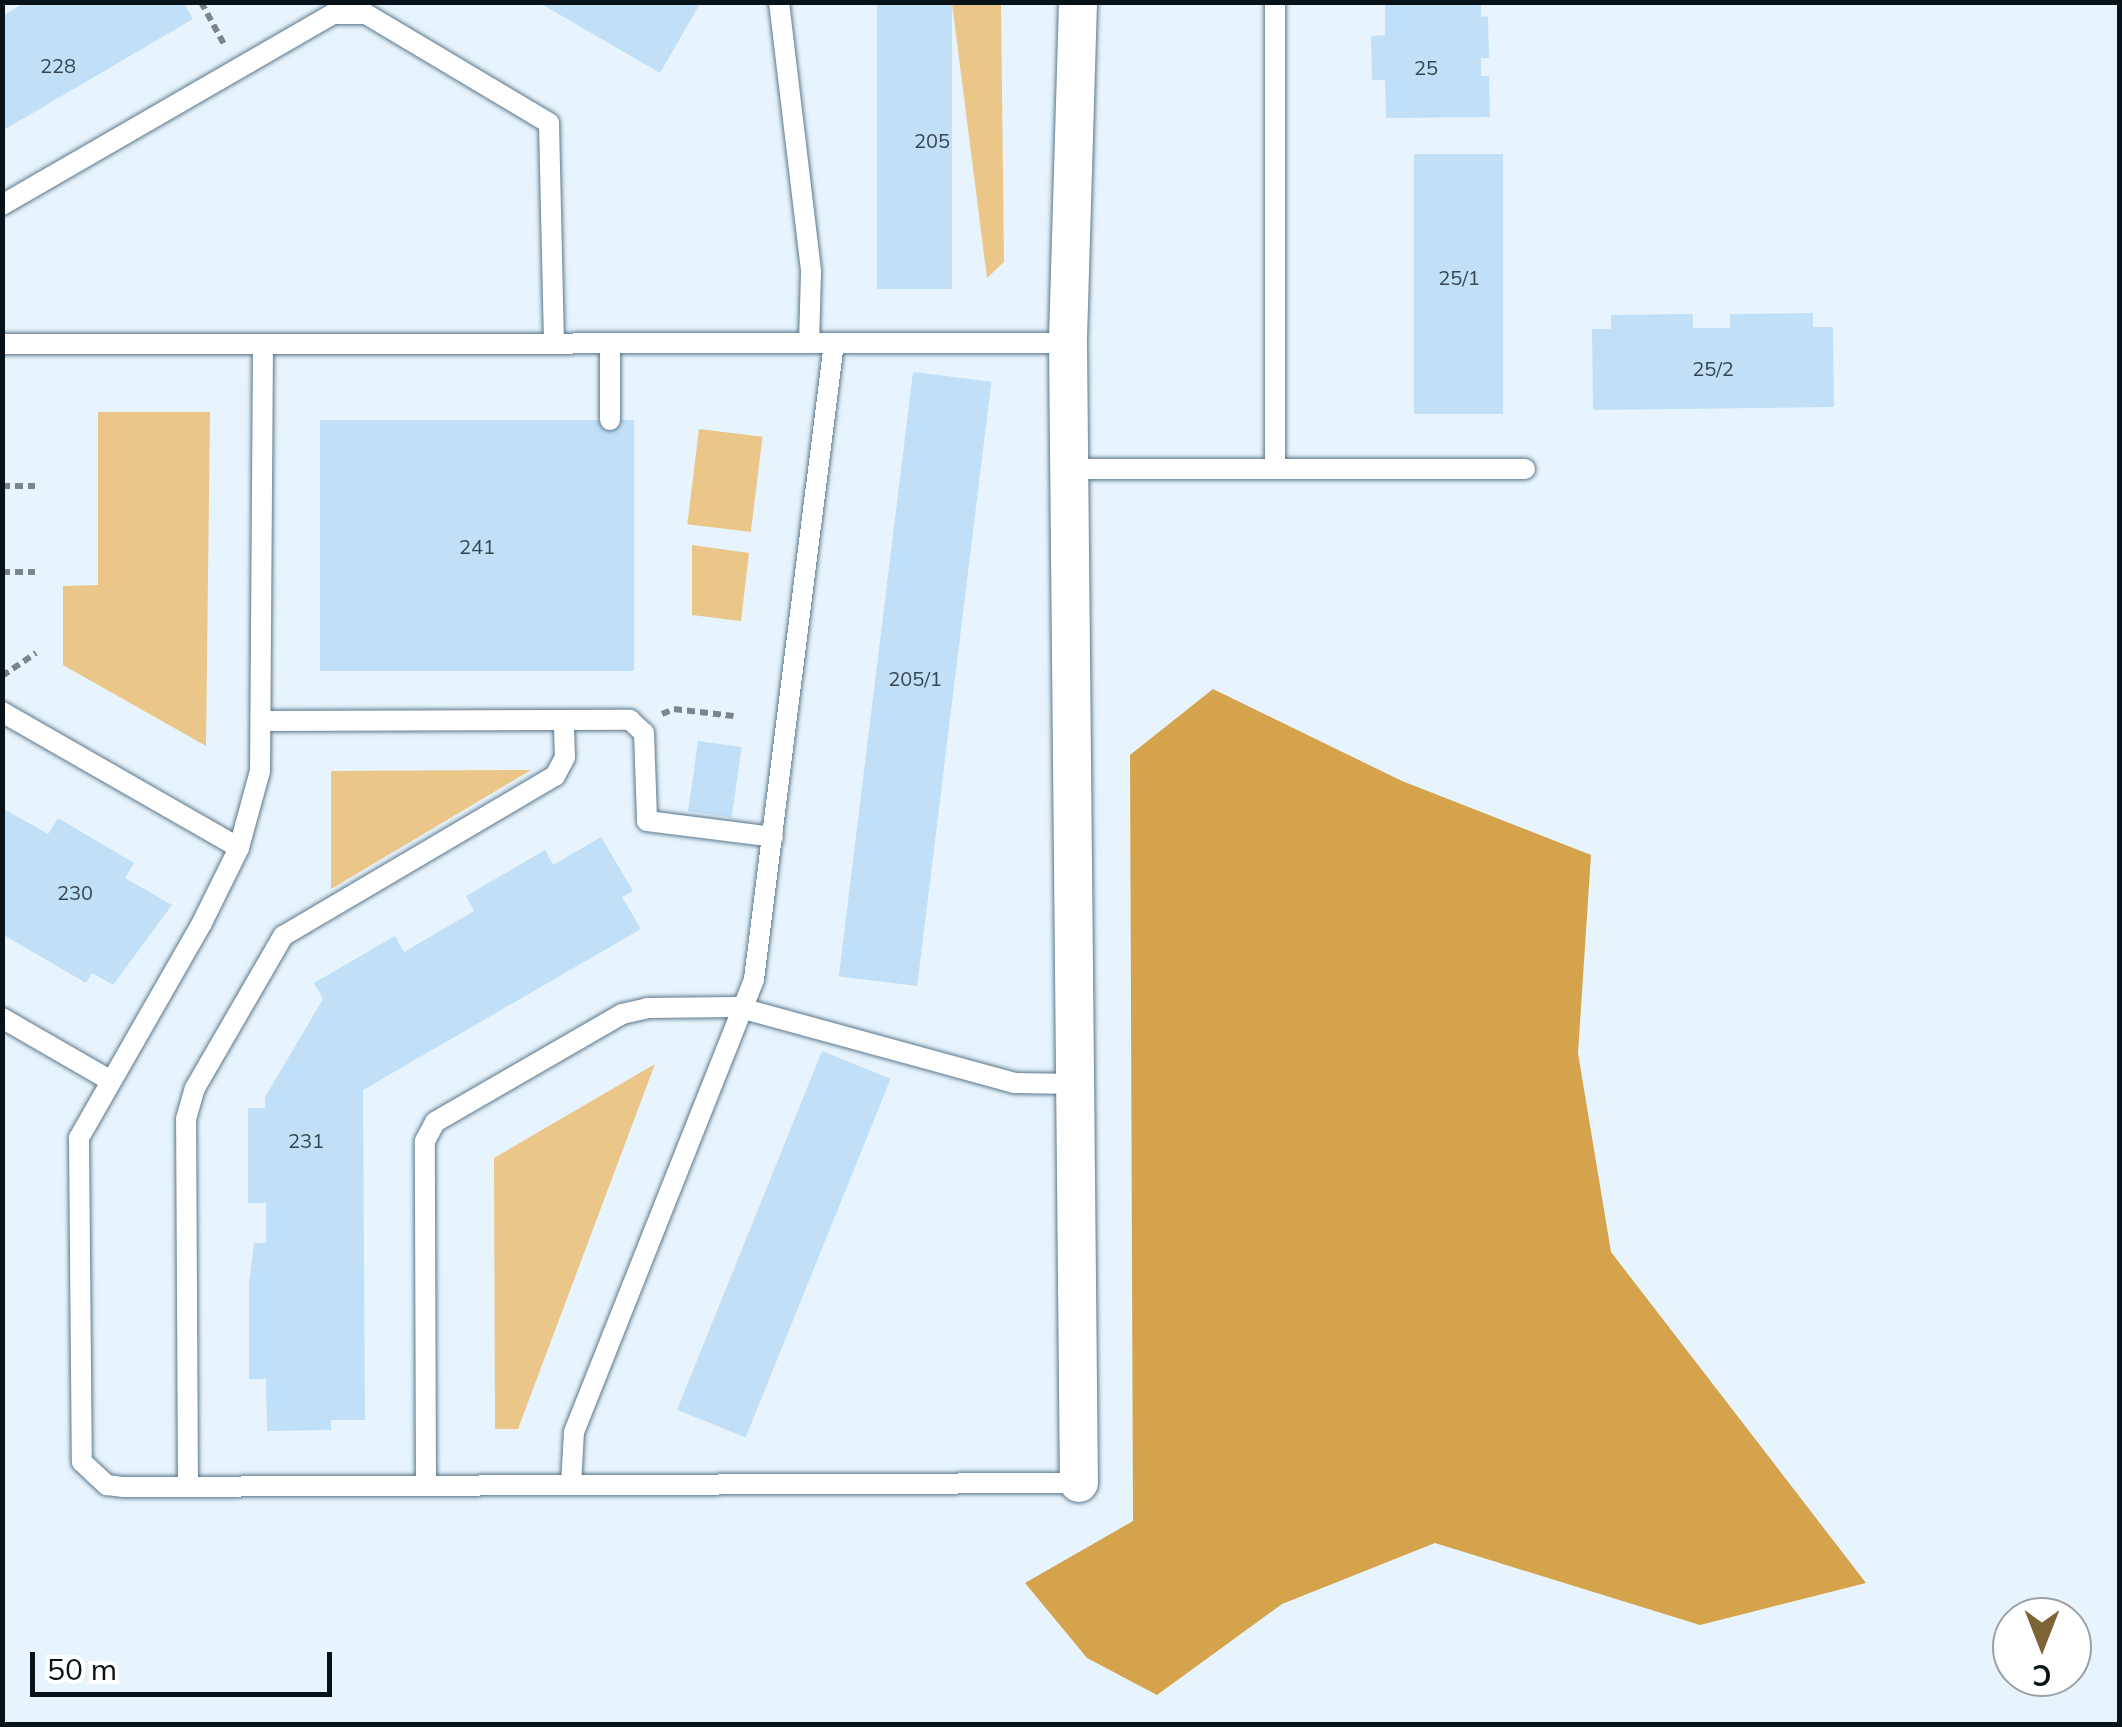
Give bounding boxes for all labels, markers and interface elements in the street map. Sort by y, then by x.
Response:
house number: 228 [40,53,76,77]
house number: 25 [1414,55,1438,79]
house number: 205 [914,128,950,152]
house number: 25/1 [1438,265,1480,289]
house number: 25/2 [1692,356,1734,380]
house number: 241 [459,534,495,558]
house number: 205/1 [888,666,942,690]
house number: 230 [57,880,93,904]
house number: 231 [288,1128,324,1152]
north arrow [1992,1597,2092,1697]
scale bar [35,1632,338,1694]
text: 50 m [47,1650,117,1688]
text: С [2032,1658,2052,1693]

